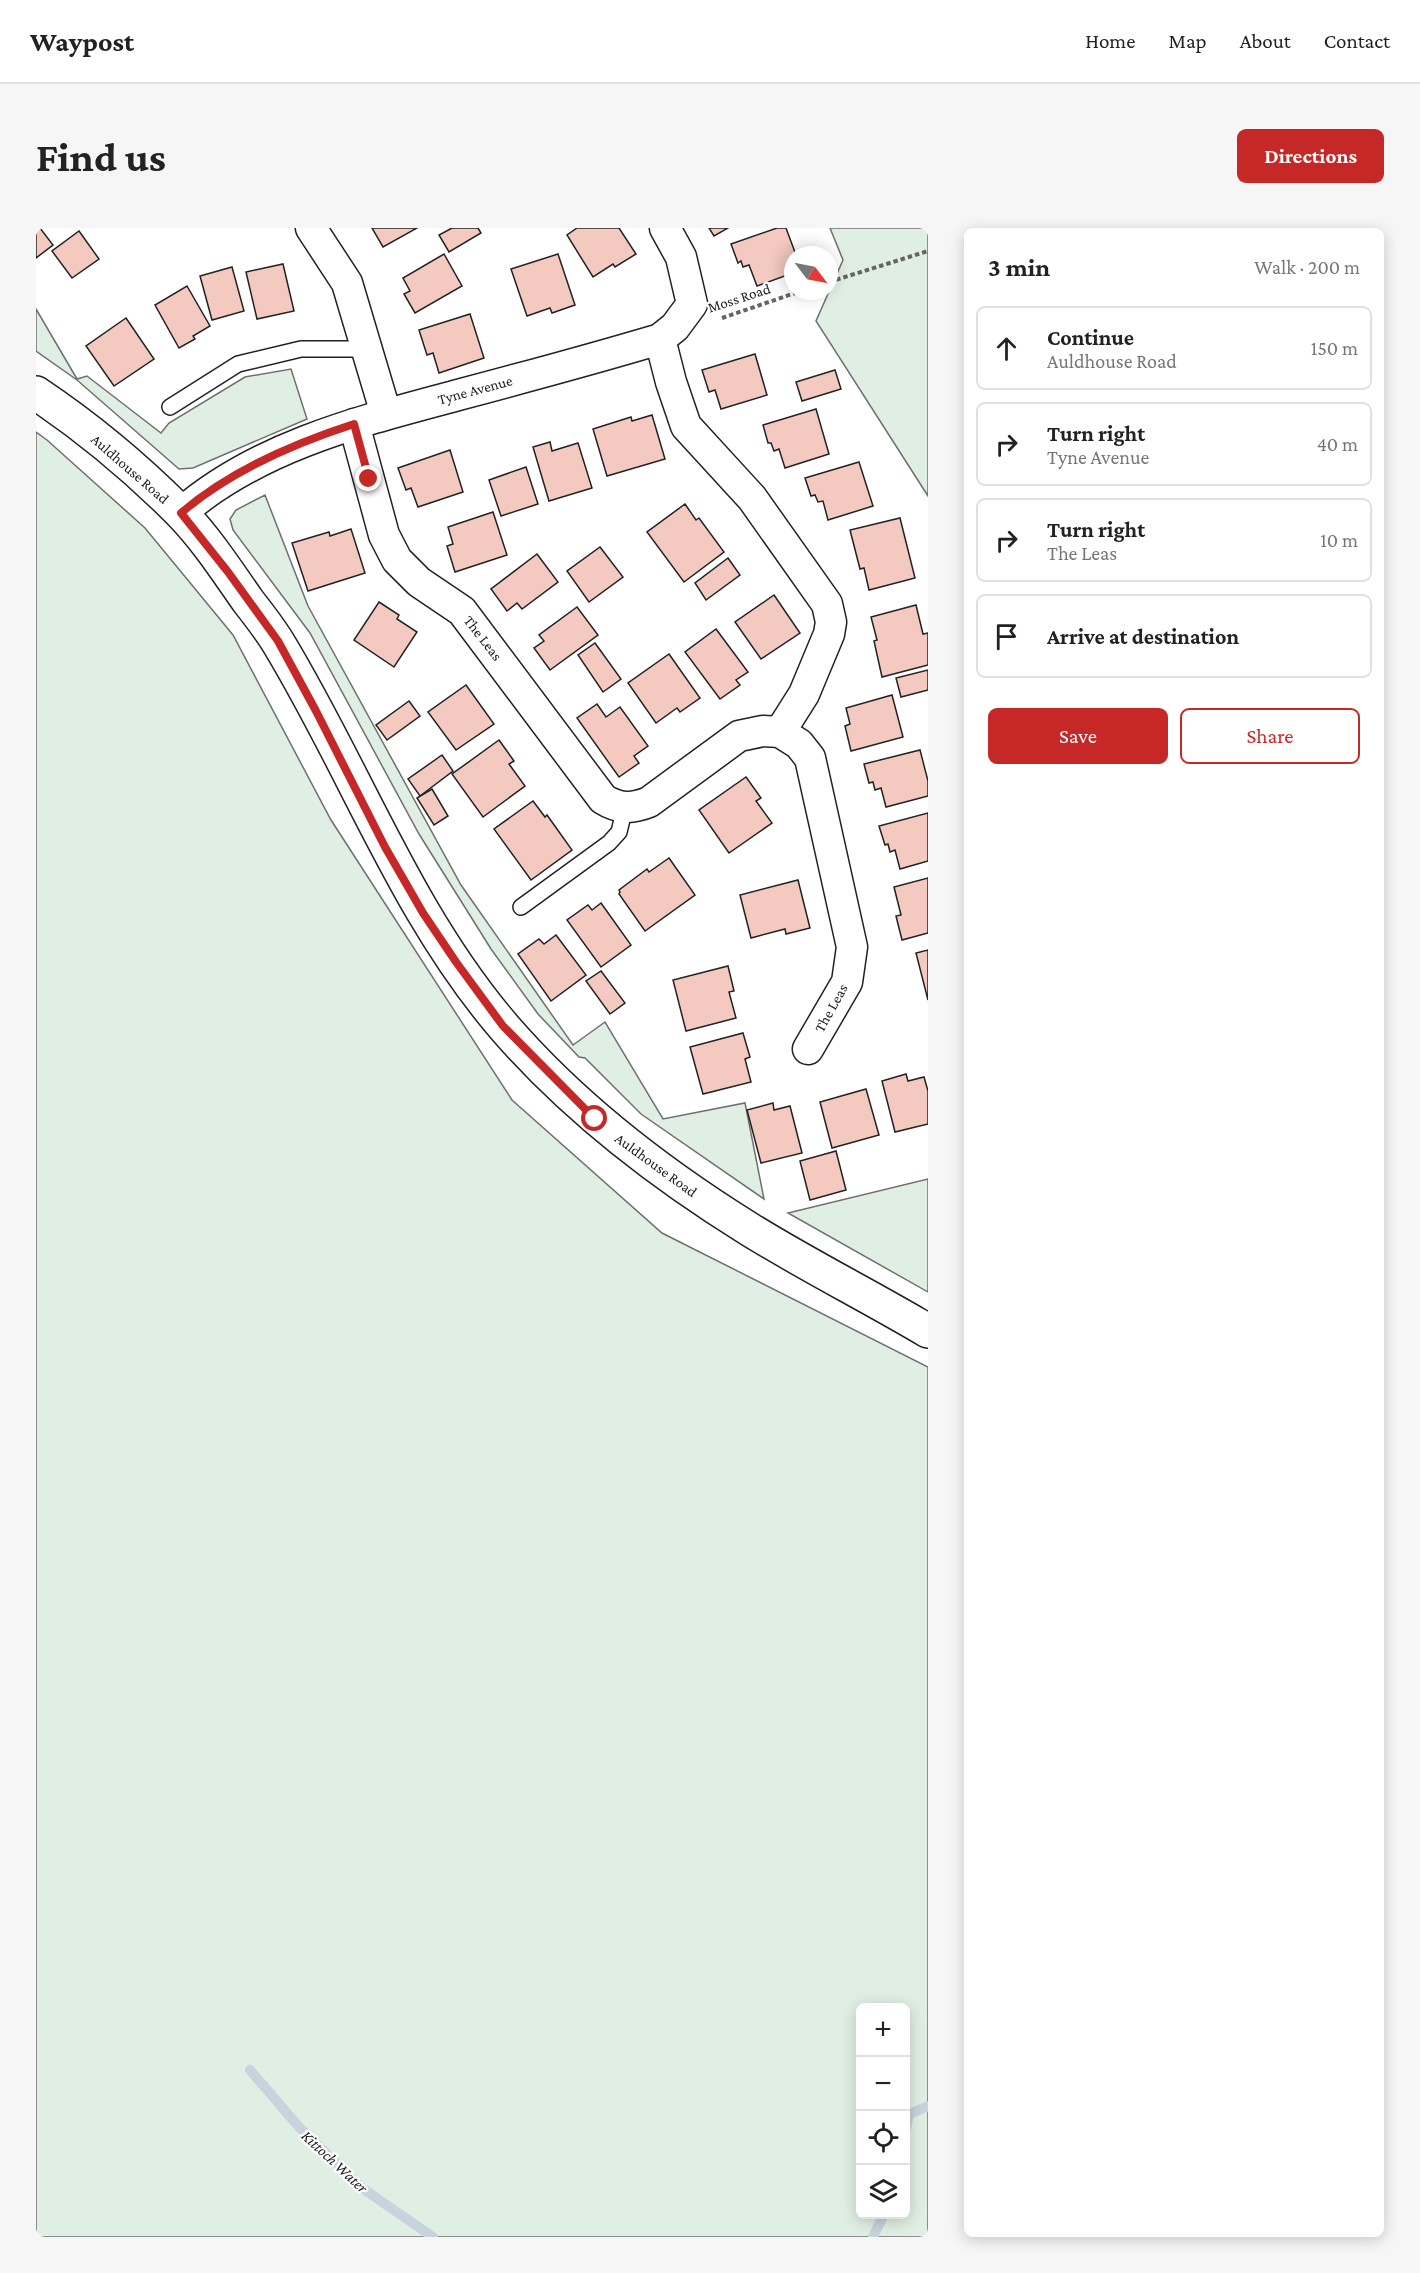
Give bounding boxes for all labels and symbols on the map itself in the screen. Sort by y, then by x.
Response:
north arrow [784,246,838,300]
street label: Moss Road [706,280,772,316]
street label: Tyne Avenue [436,372,515,409]
street label: Auldhouse Road [88,431,172,507]
route end [355,465,381,491]
street label: The Leas [461,612,506,664]
street label: The Leas [811,981,851,1035]
route start [581,1105,607,1131]
street label: Auldhouse Road [612,1130,700,1200]
water label: Kittoch Water [298,2127,371,2196]

